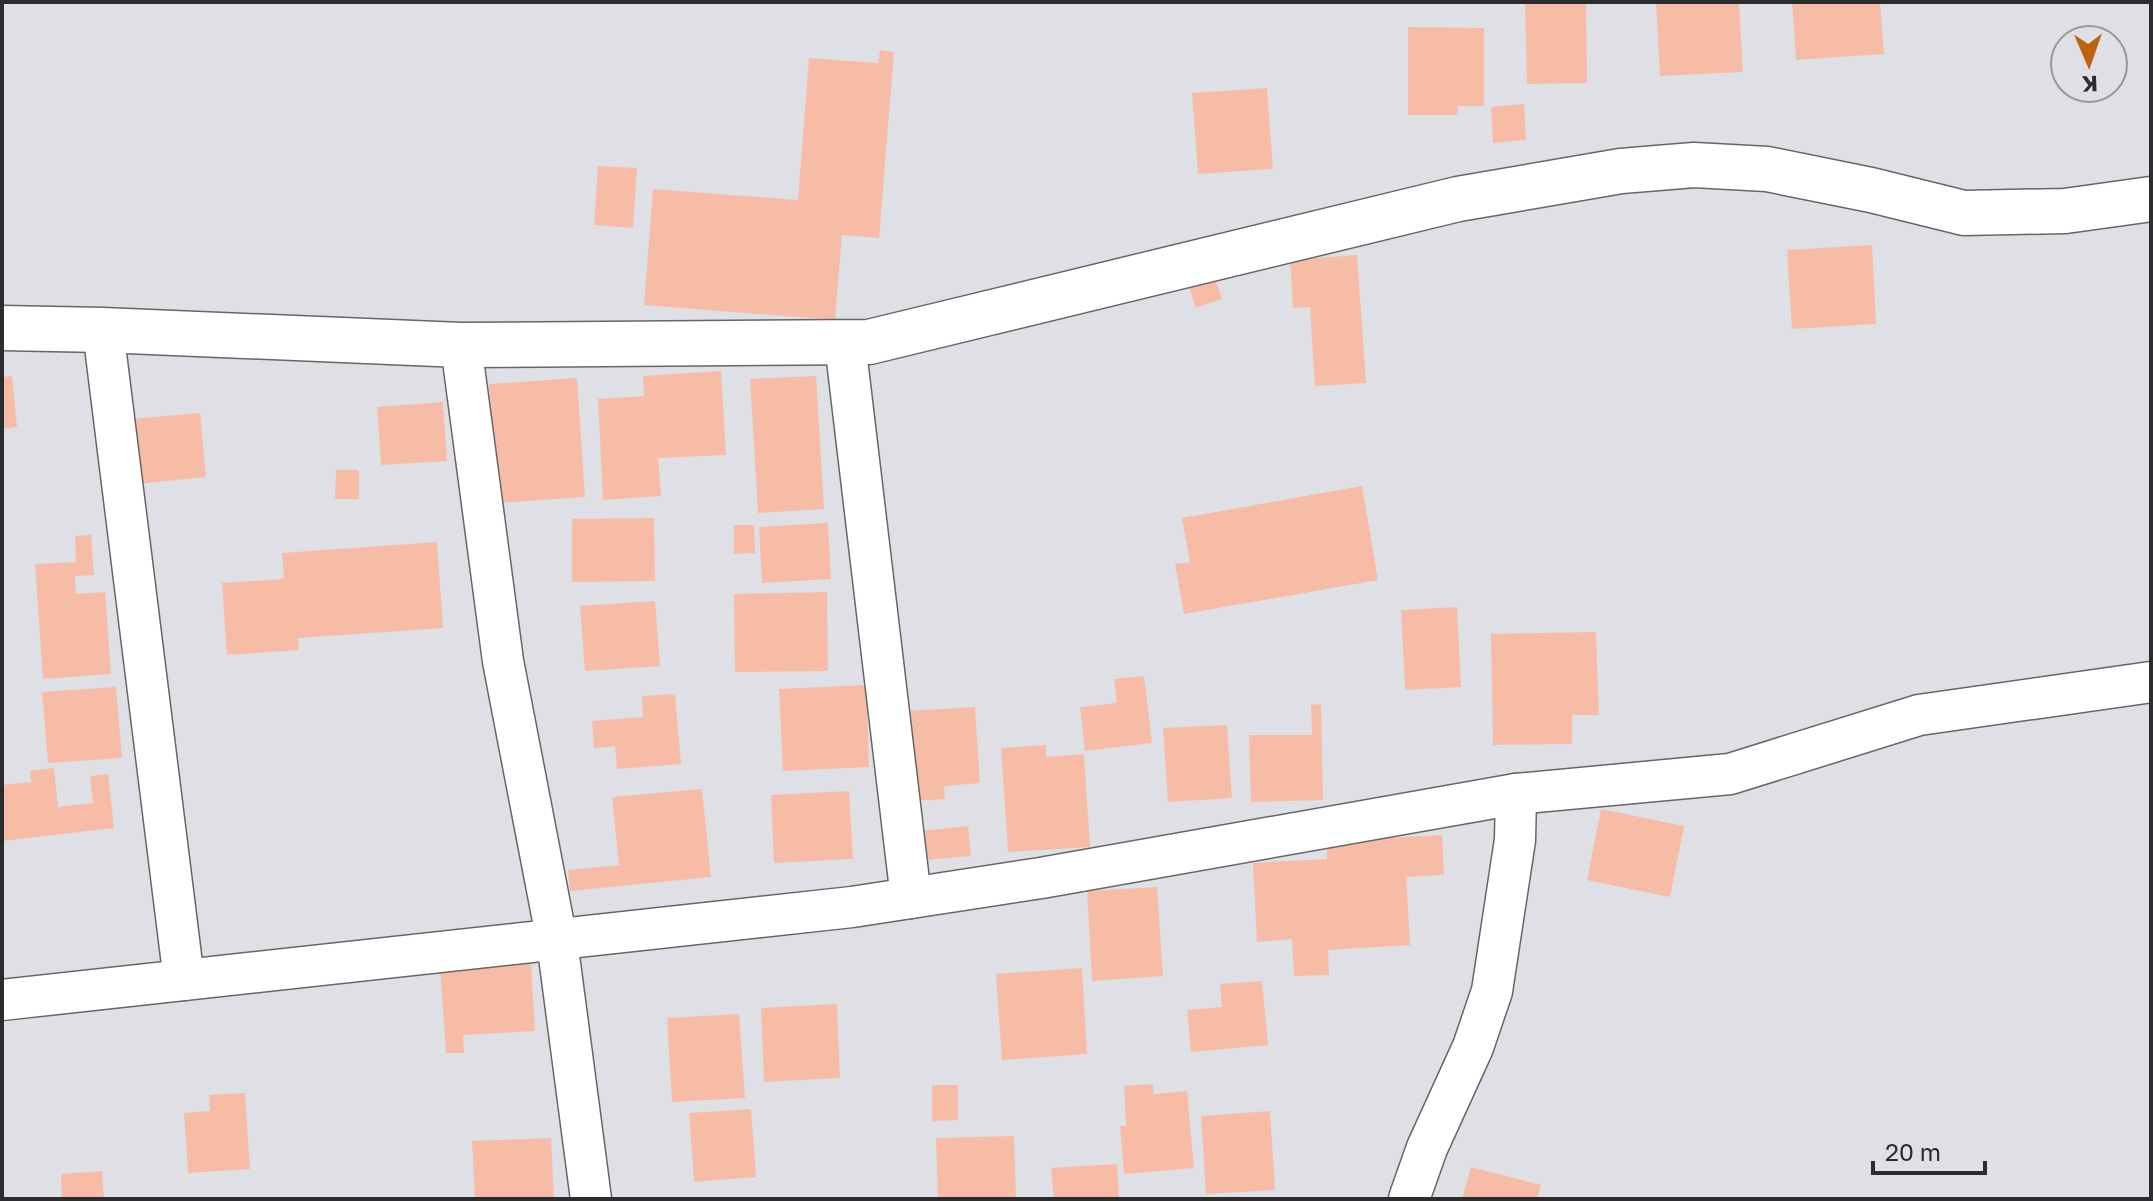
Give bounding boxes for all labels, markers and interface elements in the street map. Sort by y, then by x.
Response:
north arrow [2049,24,2129,104]
text: K [2081,71,2098,98]
scale bar [1873,1125,1985,1175]
text: 20 m [1885,1137,1941,1166]

